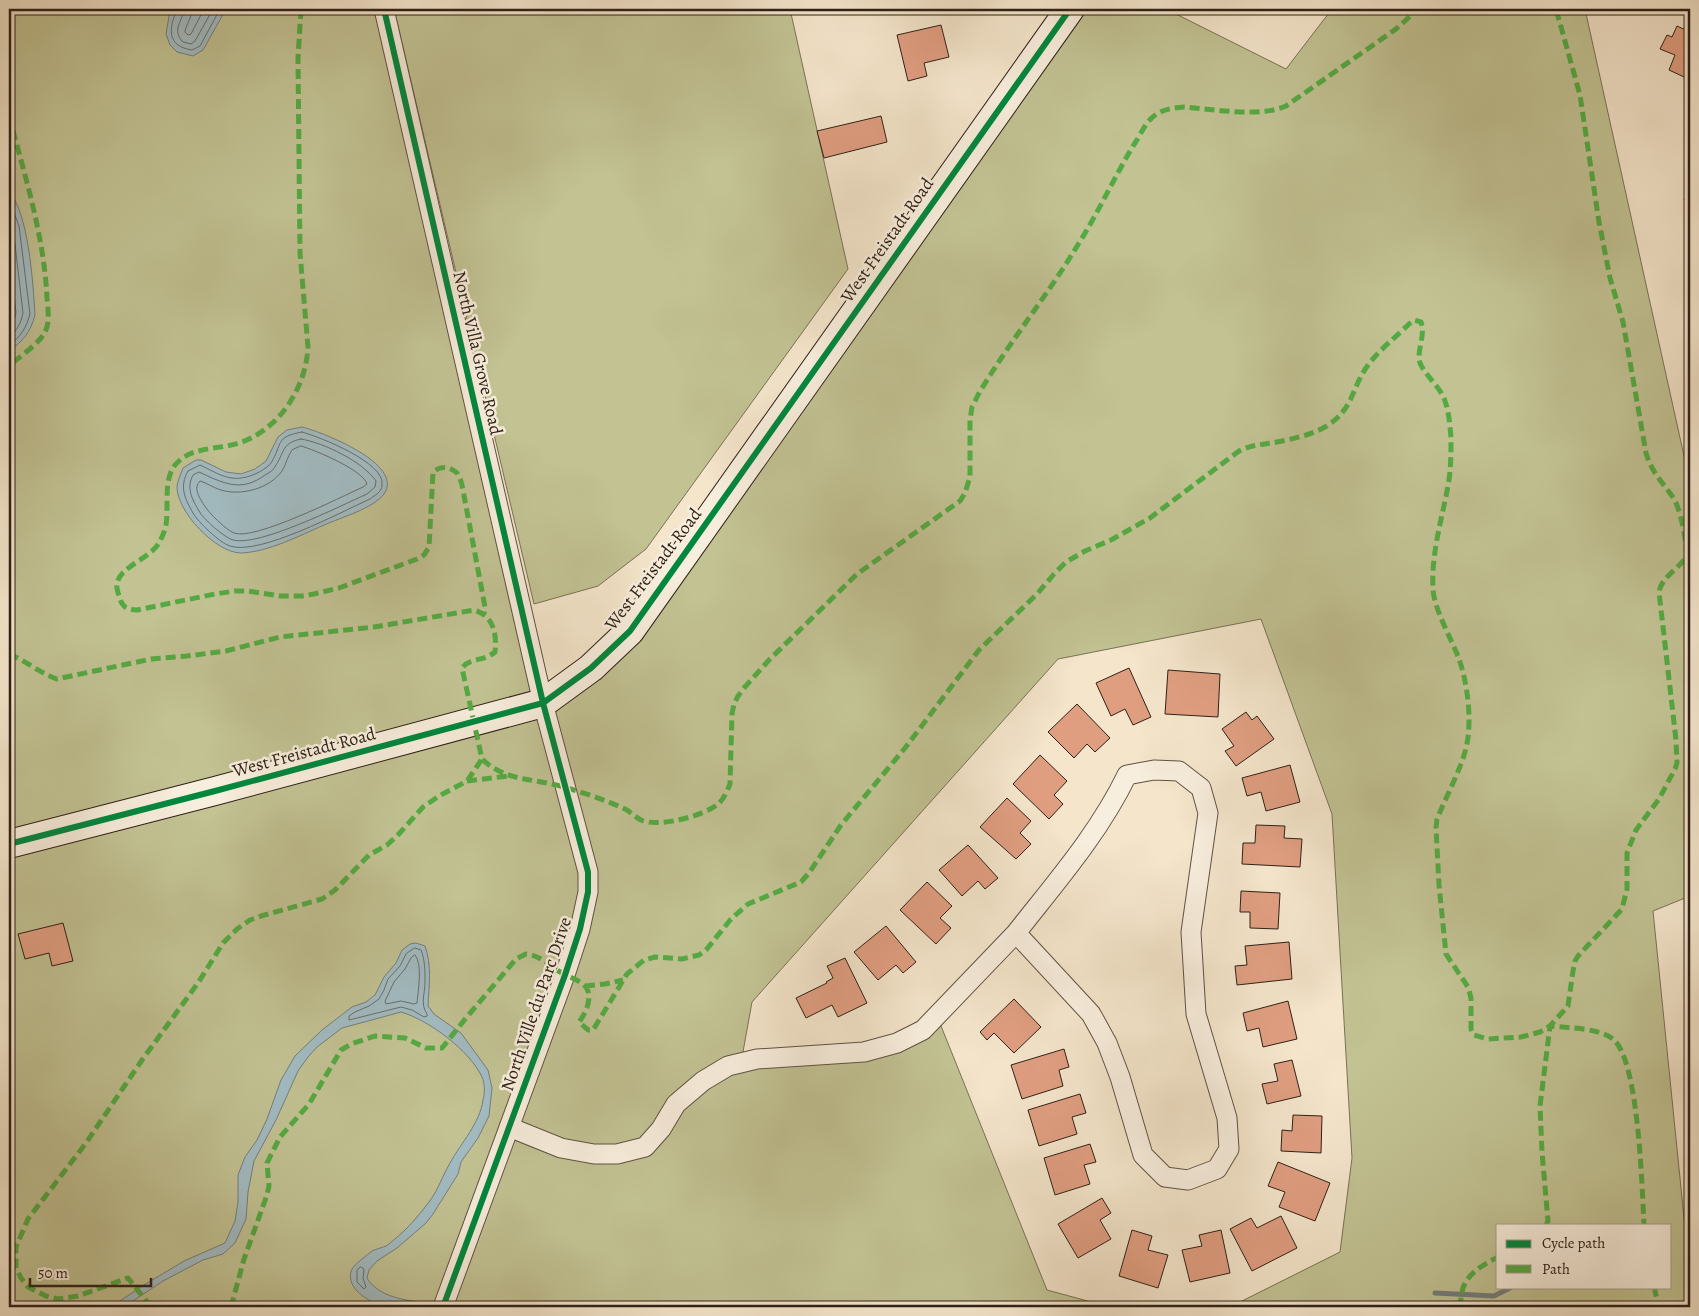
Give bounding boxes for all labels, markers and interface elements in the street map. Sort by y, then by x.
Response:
street label: West Freistadt Road [834,173,939,308]
street label: North Villa Grove Road [447,269,509,438]
street label: West Freistadt Road [599,503,707,636]
street label: West Freistadt Road [229,721,378,783]
street label: North Ville du Parc Drive [495,914,577,1094]
legend [1496,1224,1672,1288]
text: Cycle path [1542,1233,1605,1253]
scale bar [30,1256,151,1288]
text: Path [1542,1259,1570,1279]
text: 50 m [38,1263,68,1283]

